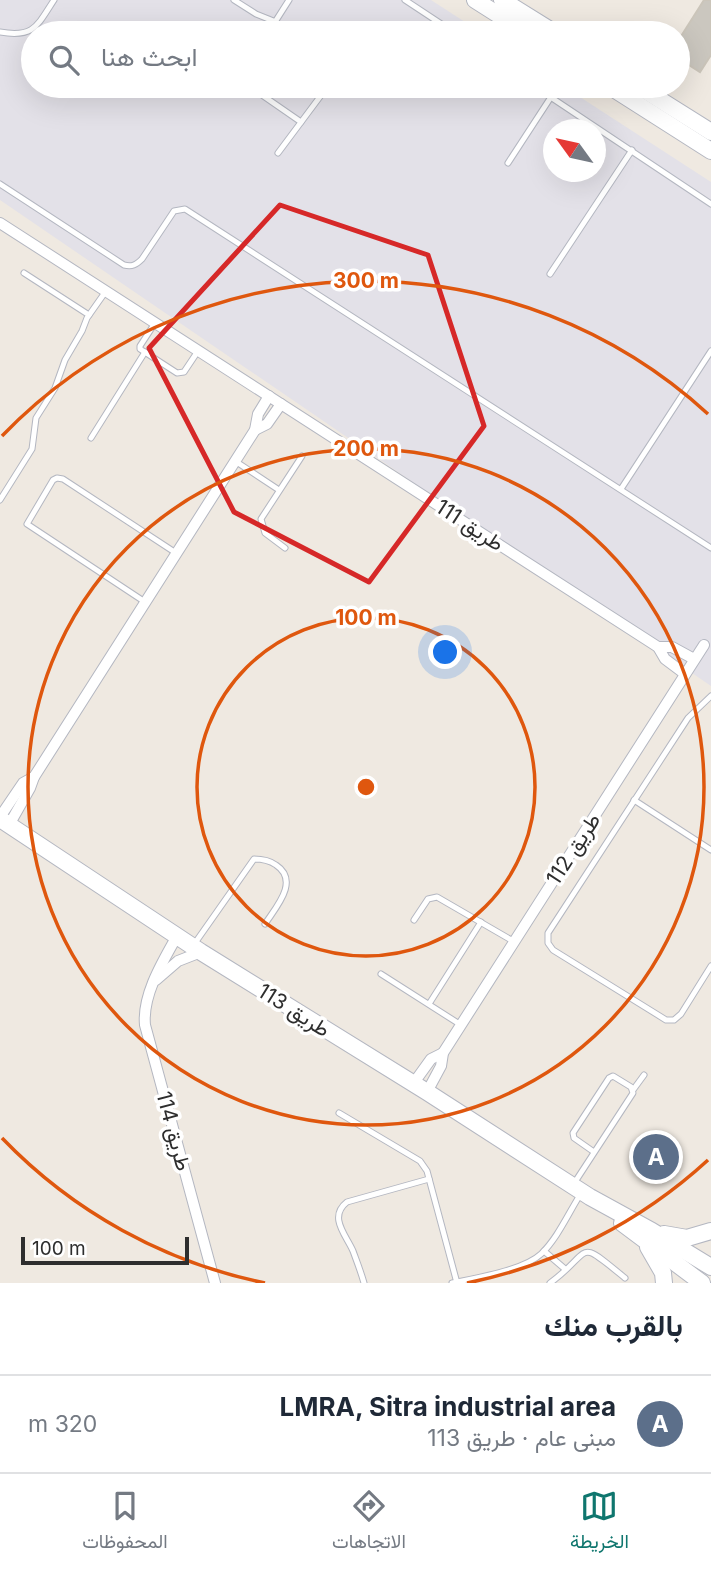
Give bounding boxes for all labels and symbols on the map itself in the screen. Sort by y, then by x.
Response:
north arrow [543,119,606,182]
text: 300 m [333,268,399,293]
text: 200 m [333,436,399,461]
street label: طريق 111 [431,494,509,557]
text: 100 m [335,605,397,630]
your location [428,635,462,669]
centre of rings [354,775,378,799]
street label: طريق 112 [541,809,606,890]
street label: طريق 113 [253,978,335,1043]
street label: طريق 114 [150,1089,197,1174]
pin: A [633,1131,679,1183]
scale bar [21,1234,189,1266]

